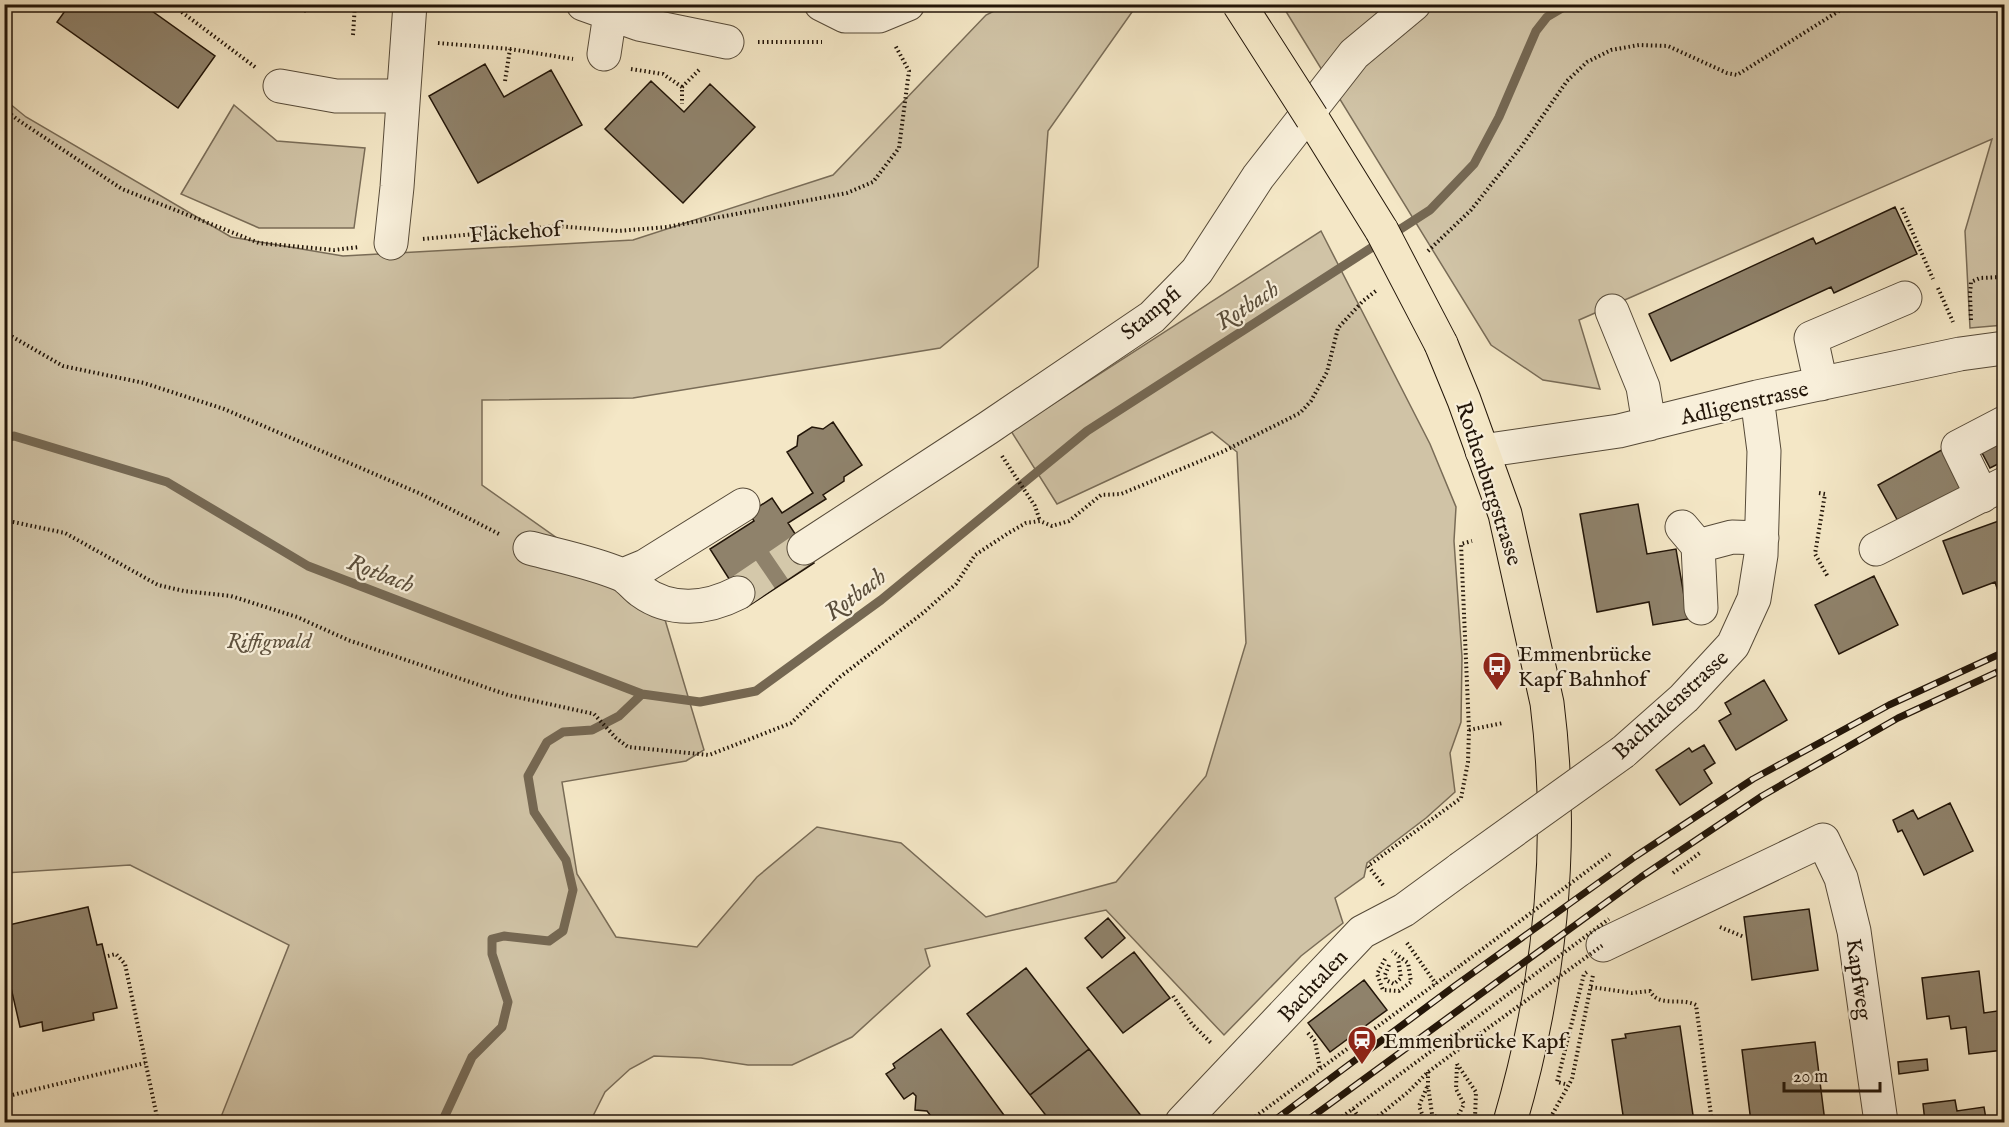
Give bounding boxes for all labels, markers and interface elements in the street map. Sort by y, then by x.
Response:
street label: Fläckehof [468,216,566,250]
water label: Rotbach [1210,274,1285,338]
street label: Stampfi [1115,280,1187,347]
street label: Adligenstrasse [1677,376,1811,433]
street label: Rothenburgstrasse [1448,398,1528,569]
water label: Rotbach [343,547,418,601]
water label: Rotbach [819,562,893,628]
park label: Riffigwald [227,628,313,656]
place label: Emmenbrücke Kapf Bahnhof [1518,641,1651,694]
street label: Bachtalenstrasse [1608,645,1735,766]
bus stop icon: Emmenbrücke Kapf Bahnhof [1481,650,1513,692]
street label: Kapfweg [1838,937,1878,1023]
street label: Bachtalen [1273,944,1355,1029]
station icon: Emmenbrücke Kapf [1346,1024,1378,1066]
place label: Emmenbrücke Kapf [1383,1028,1570,1056]
scale bar [1784,1055,1880,1093]
text: 20 m [1793,1066,1828,1089]

